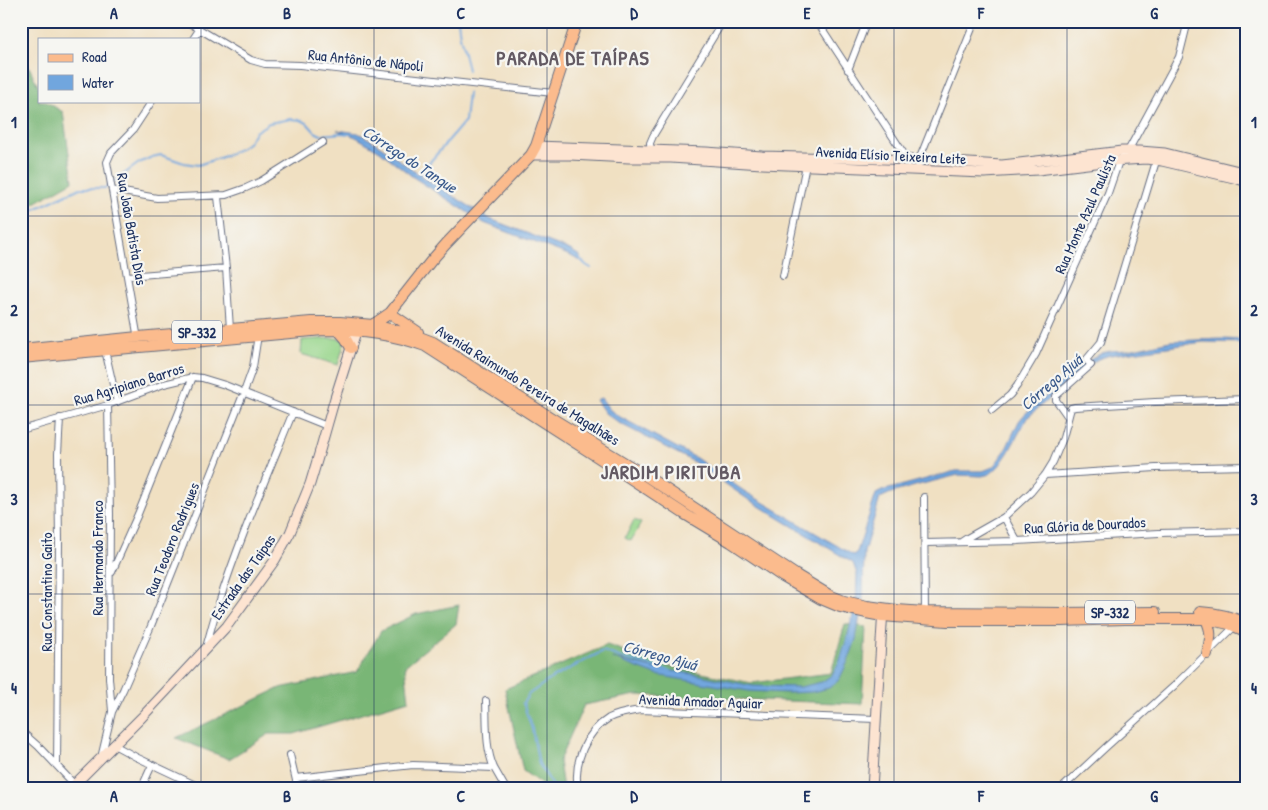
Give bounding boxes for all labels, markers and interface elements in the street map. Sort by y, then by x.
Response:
text: A [110,2,118,24]
text: B [283,2,291,24]
text: C [457,2,466,24]
text: D [630,2,638,24]
text: E [803,2,811,24]
text: F [977,2,985,24]
text: G [1150,2,1158,24]
legend [38,38,200,102]
street label: Rua Antônio de Nápoli [307,43,425,77]
district label: PARADA DE TAÍPAS [496,44,650,71]
text: Road [82,46,107,67]
text: Water [82,72,114,93]
text: 1 [11,111,17,133]
text: 1 [1251,111,1257,133]
water label: Córrego do Tanque [358,120,462,198]
street label: Avenida Elísio Teixeira Leite [815,141,967,169]
street label: Rua Monte Azul Paulista [1049,151,1121,277]
street label: Rua João Batista Dias [112,171,152,287]
text: 2 [10,299,18,321]
text: 2 [1250,299,1258,321]
street label: Avenida Raimundo Pereira de Magalhães [432,320,624,450]
road number: SP-332 [172,321,222,344]
water label: Córrego Ajuá [1015,348,1088,415]
street label: Rua Agripiano Barros [71,357,187,411]
district label: JARDIM PIRITUBA [601,458,741,485]
street label: Rua Teodoro Rodrigues [140,479,204,599]
text: 3 [10,488,18,510]
text: 3 [1250,488,1258,510]
street label: Rua Hermando Franco [87,500,108,616]
street label: Rua Glória de Dourados [1024,511,1146,539]
street label: Estrada das Taipas [206,530,280,624]
street label: Rua Constantino Gaito [36,532,57,652]
road number: SP-332 [1085,600,1135,624]
water label: Córrego Ajuá [621,635,701,676]
text: 4 [11,677,17,699]
text: 4 [1251,677,1257,699]
street label: Avenida Amador Aguiar [639,688,764,714]
text: A [110,785,118,807]
text: B [283,785,291,807]
text: C [457,785,466,807]
text: D [630,785,638,807]
text: E [803,785,811,807]
text: F [977,785,985,807]
text: G [1150,785,1158,807]

